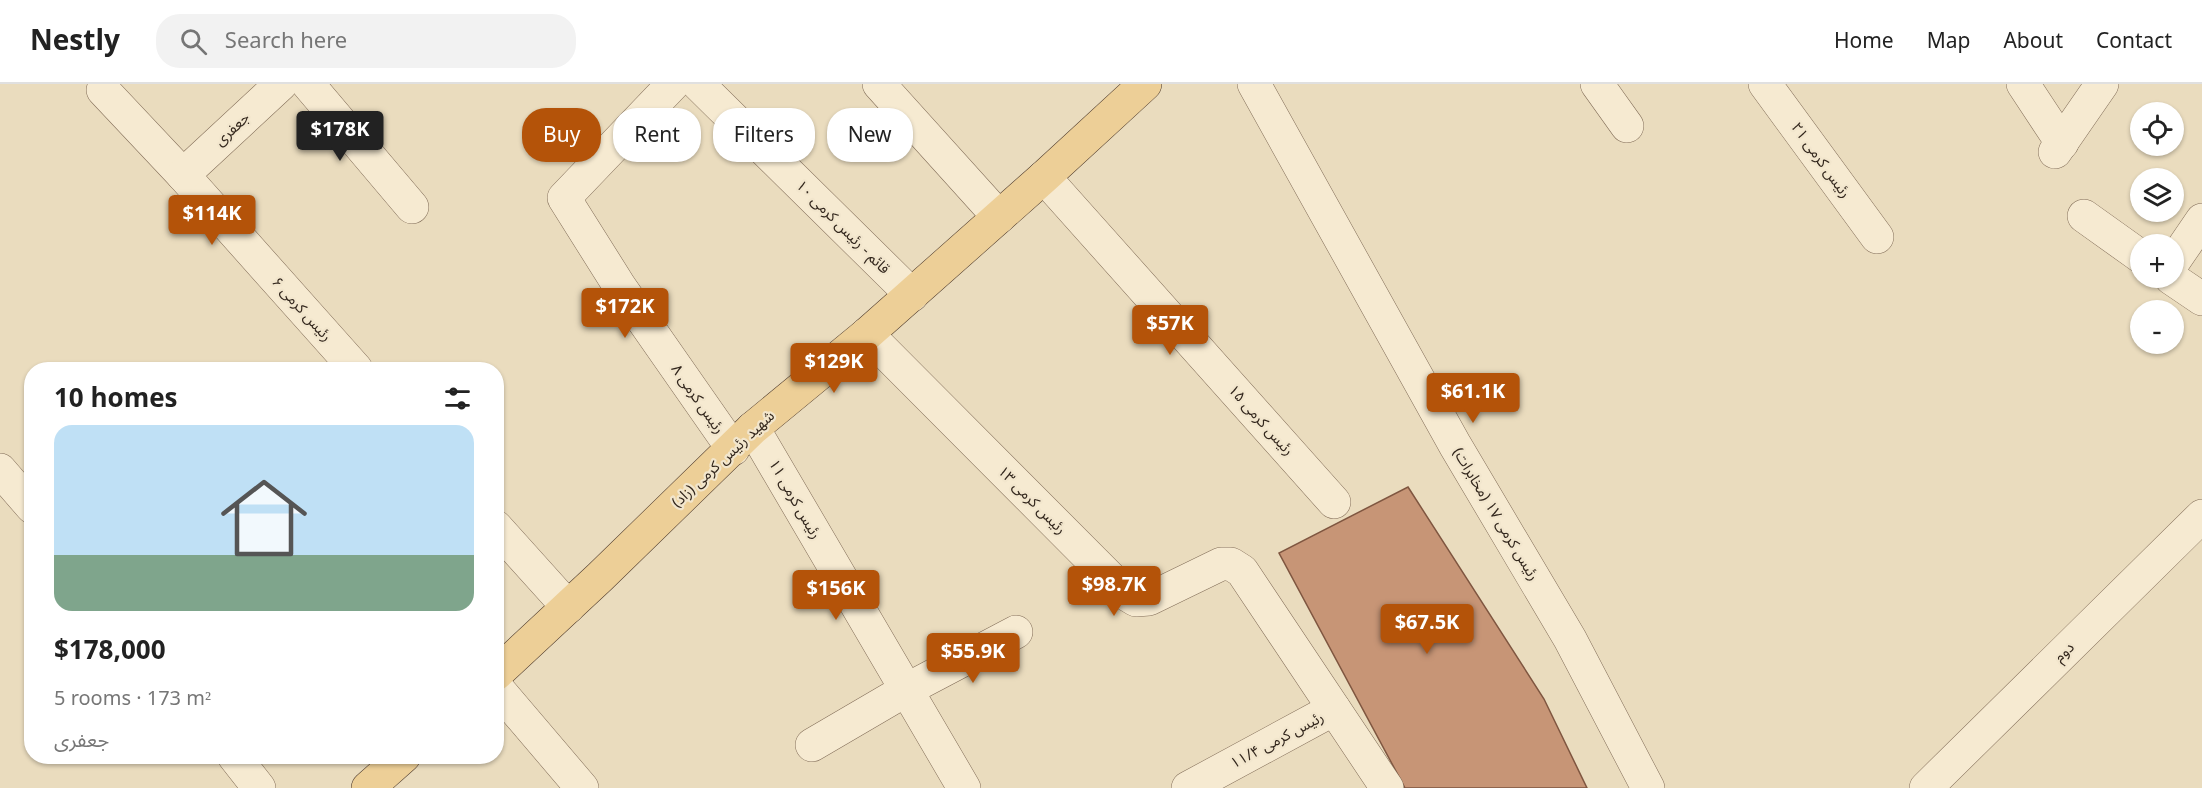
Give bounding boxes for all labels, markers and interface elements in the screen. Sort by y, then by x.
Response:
text: Nestly [30,12,120,71]
search box [156,14,576,68]
text: Search here [225,18,347,64]
text: Home [1834,19,1894,63]
text: Map [1927,19,1970,63]
text: About [2003,19,2063,63]
text: Contact [2096,19,2172,63]
icon: search [177,25,210,58]
map controls [2130,102,2184,354]
button: locate [2130,102,2184,156]
street label: جعفری [206,103,258,155]
chip: Buy [522,108,601,162]
chip: Rent [613,108,701,162]
chip: Filters [713,108,815,162]
chip: New [827,108,913,162]
text: $178K [310,109,370,151]
pin: $178K [298,111,382,162]
street label: رئیس کرمی ۲۱ [1782,115,1860,205]
button: layers [2130,168,2184,222]
street label: قائم - رئیس کرمی ۱۰ [787,171,899,283]
text: $114K [182,193,242,235]
pin: $114K [170,195,254,246]
button: + [2130,234,2184,288]
street label: رئیس کرمی ۶ [263,268,341,350]
text: $172K [595,286,655,328]
pin: $172K [583,288,667,339]
button: − [2130,300,2184,354]
text: $57K [1146,303,1194,345]
pin: $57K [1134,305,1206,356]
text: $129K [804,341,864,383]
pin: $129K [792,343,876,394]
street label: رئیس کرمی ۸ [662,357,734,441]
text: 10 homes [54,371,178,426]
text: $61.1K [1441,371,1505,413]
pin: $61.1K [1424,373,1522,424]
street label: رئیس کرمی ۱۵ [1219,376,1303,464]
icon: filters [441,382,474,415]
street label: شهید رئیس کرمی (زاد) [663,402,783,516]
street label: رئیس کرمی ۱۷ (مخابرات) [1443,441,1549,587]
street label: رئیس کرمی ۱۱ [759,452,831,546]
street label: رئیس کرمی ۱۳ [989,457,1075,543]
icon: home [210,464,318,572]
text: $98.7K [1082,564,1146,606]
pin: $98.7K [1065,566,1163,617]
text: $156K [806,568,866,610]
pin: $156K [794,570,878,621]
text: $67.5K [1395,602,1459,644]
pin: $67.5K [1378,604,1476,655]
text: $178,000 [54,623,166,678]
text: $55.9K [941,631,1005,673]
pin: $55.9K [924,633,1022,684]
street label: دوم [2045,633,2083,671]
text: 5 rooms · 173 m² [54,678,211,720]
street label: رئیس کرمی ۱۱/۴ [1224,702,1330,778]
text: جعفری [54,720,109,762]

